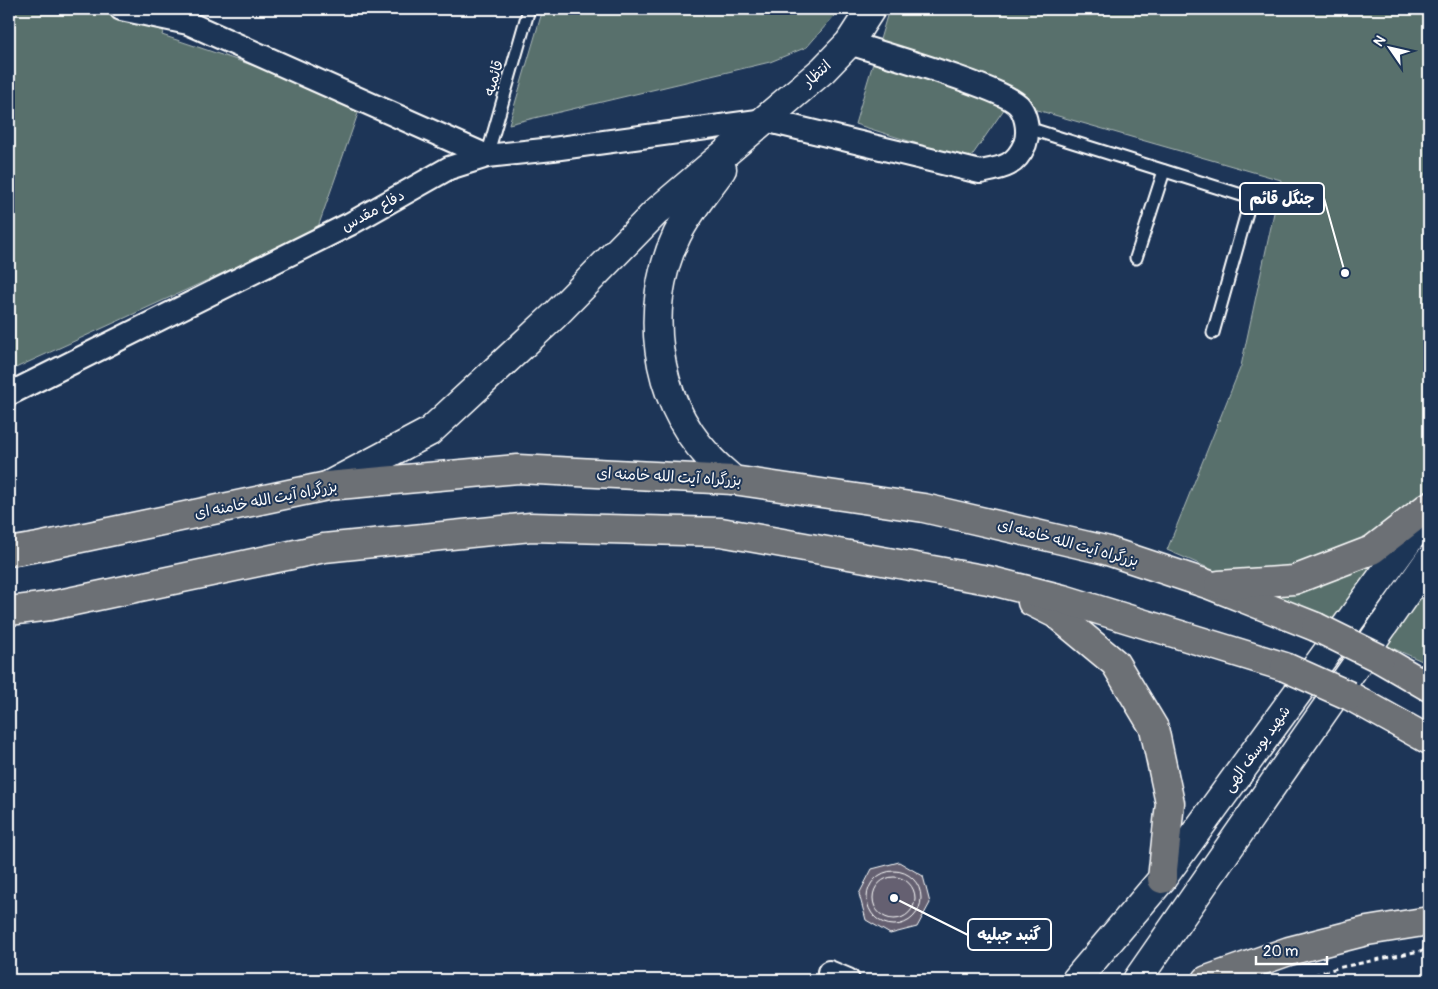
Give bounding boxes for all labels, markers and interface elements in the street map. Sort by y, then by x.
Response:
north arrow [1366,22,1416,72]
text: N [1370,32,1389,50]
street label: انتظار [798,56,835,92]
street label: قائمیه [480,58,508,98]
callout: جنگل قائم [1240,183,1324,214]
street label: دفاع مقدس [338,186,408,236]
text: جنگل قائم [1250,189,1314,211]
street label: بزرگراه آیت الله خامنه ای [596,464,742,490]
street label: بزرگراه آیت الله خامنه ای [193,477,339,523]
street label: بزرگراه آیت الله خامنه ای [995,515,1141,571]
street label: شهید یوسف الهی [1219,702,1295,796]
callout: گنبد جبلیه [968,919,1051,950]
text: گنبد جبلیه [977,925,1041,945]
scale bar [1256,934,1327,966]
text: 20 m [1263,942,1298,961]

